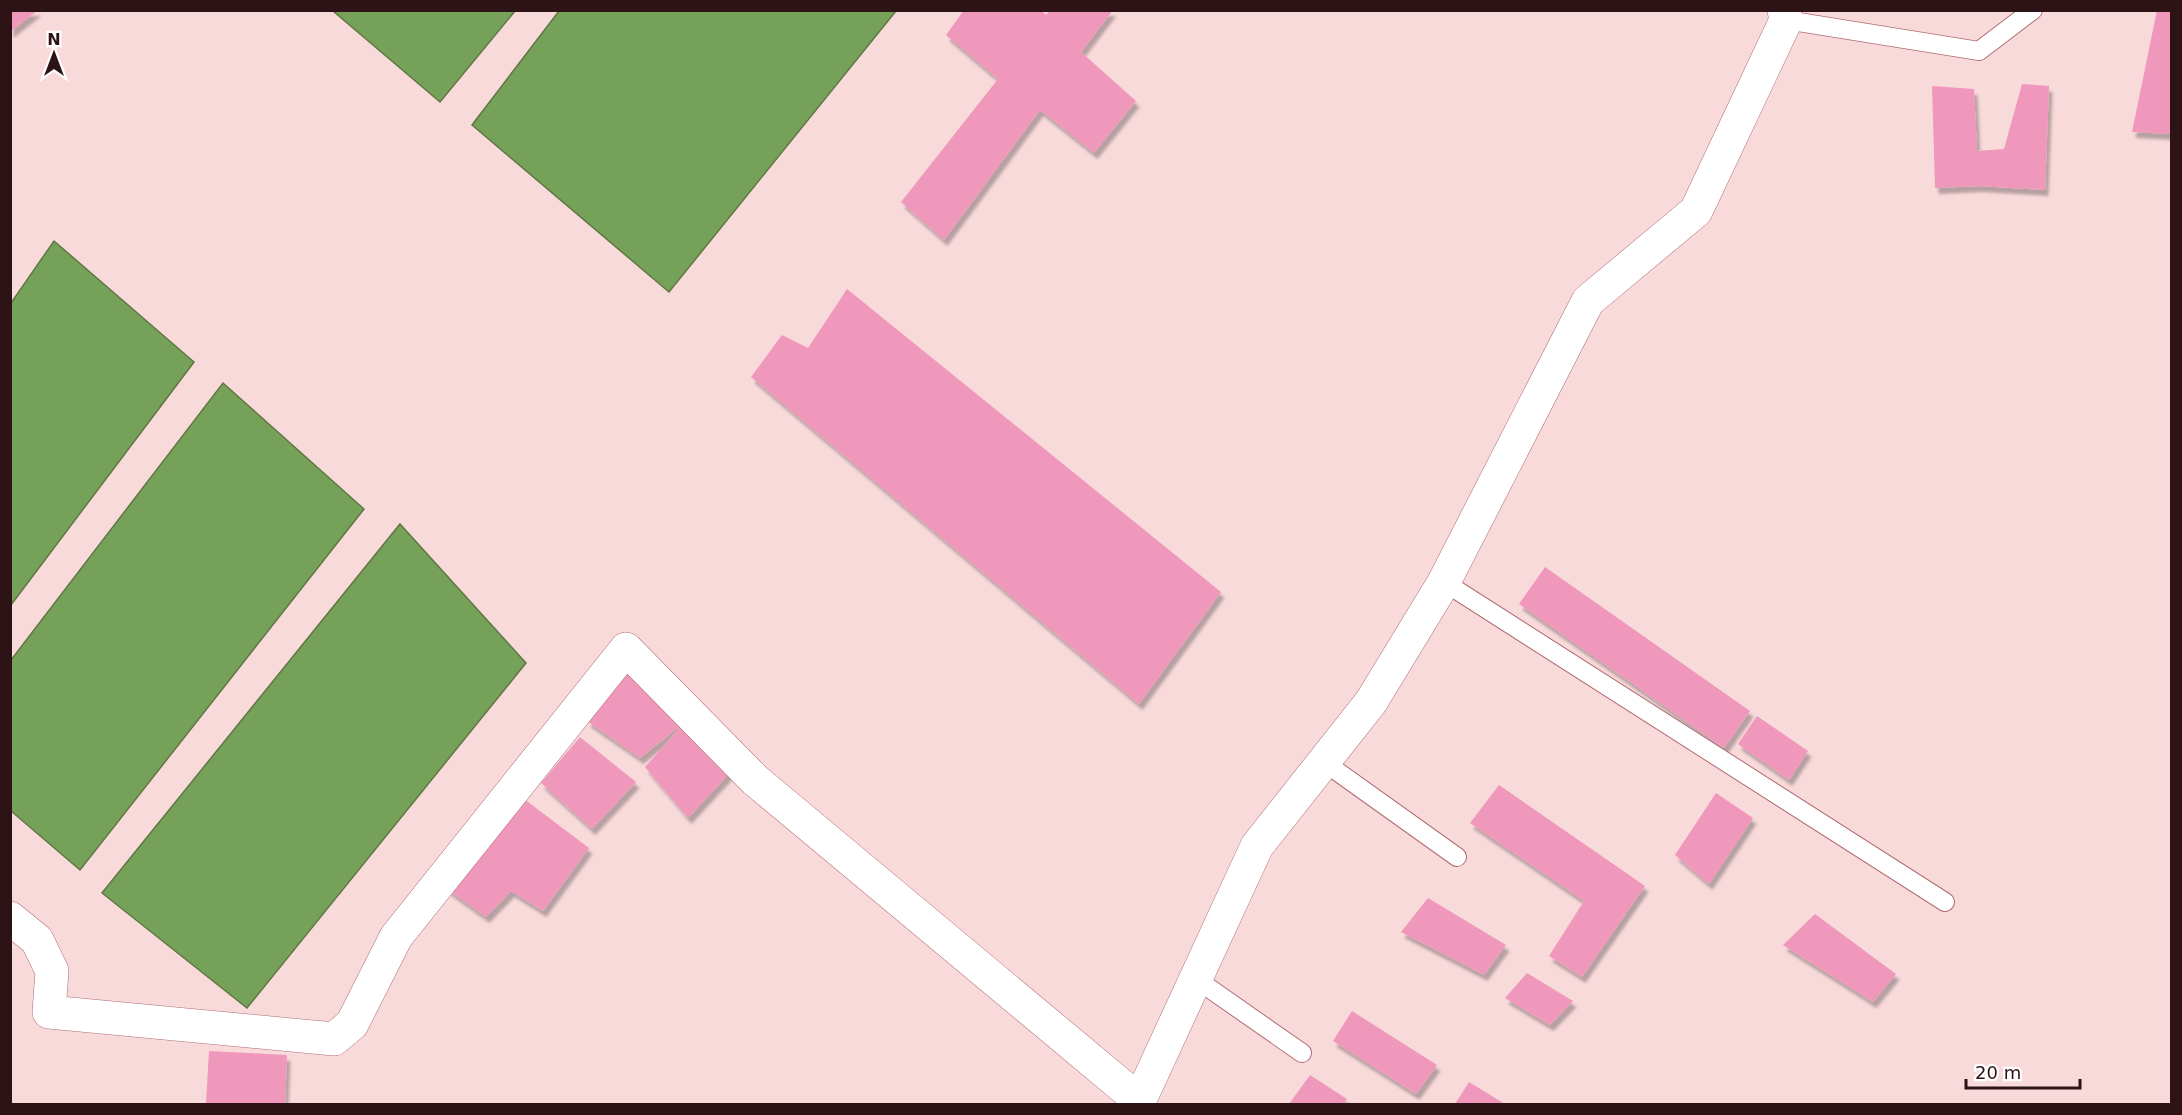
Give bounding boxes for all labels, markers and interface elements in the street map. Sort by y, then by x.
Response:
north arrow [24,24,84,84]
text: N [47,30,61,49]
scale bar [1966,1052,2080,1090]
text: 20 m [1975,1062,2021,1083]

